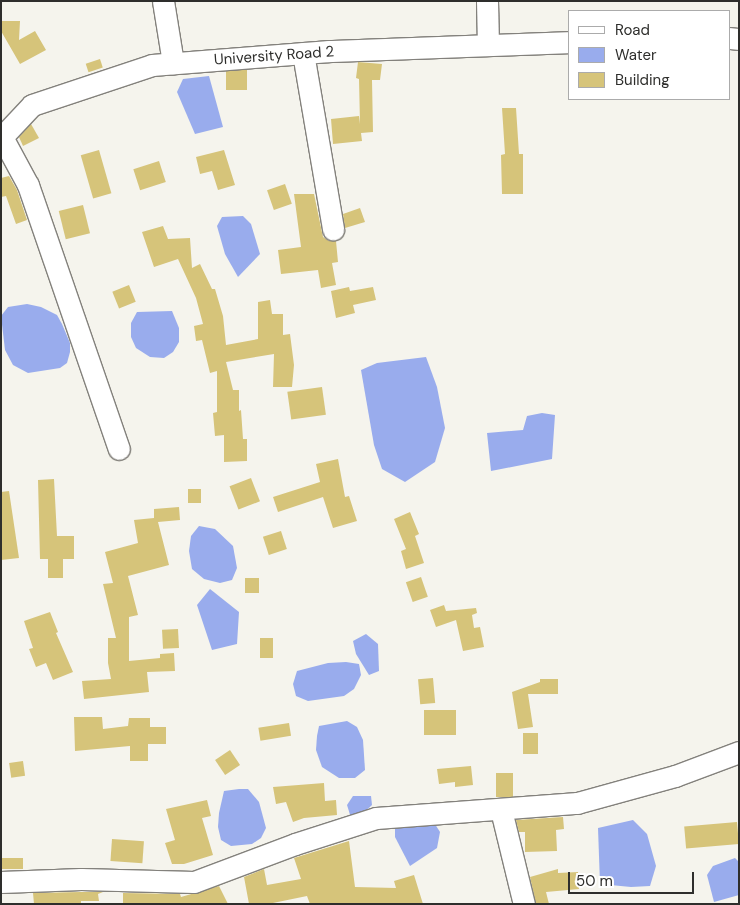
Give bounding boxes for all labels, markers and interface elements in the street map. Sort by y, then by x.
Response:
legend [568,10,730,100]
text: Road [615,20,650,40]
street label: University Road 2 [213,43,335,69]
text: Water [615,45,656,65]
text: Building [615,70,670,90]
scale bar [570,862,696,894]
text: 50 m [576,871,613,891]

